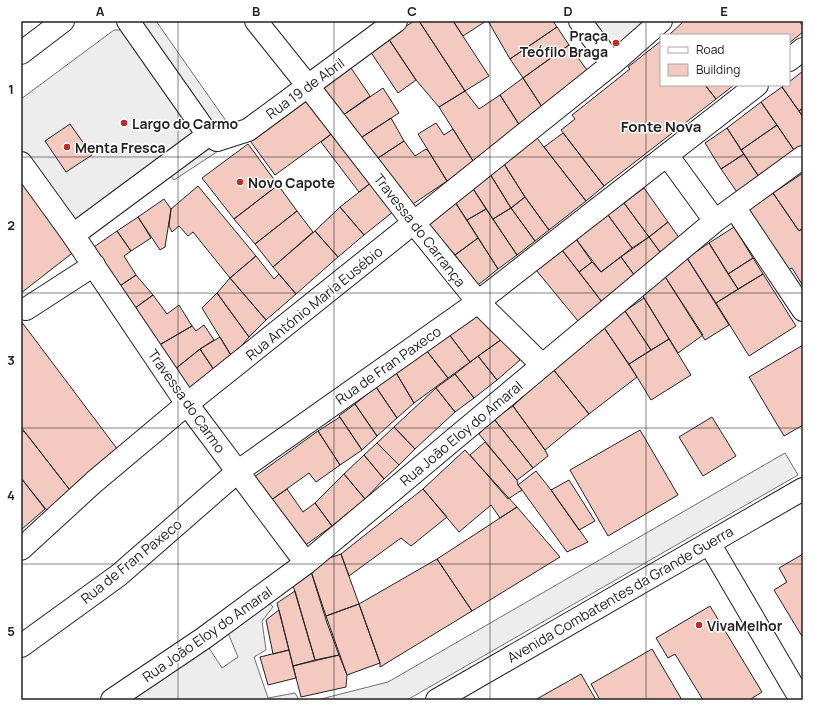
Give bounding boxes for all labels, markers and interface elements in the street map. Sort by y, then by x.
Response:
text: A [96,2,105,20]
text: B [252,2,260,20]
text: C [407,2,417,20]
text: D [563,2,573,20]
text: E [720,2,728,20]
place label: Praça Teófilo Braga [520,26,608,61]
legend [660,34,790,86]
marker: Praça Teófilo Braga [611,38,621,48]
text: Road [696,41,724,58]
street label: Rua 19 de Abril [262,53,348,123]
text: Building [696,61,740,78]
text: 1 [8,80,14,98]
place label: Largo do Carmo [132,114,238,133]
district label: Fonte Nova [621,116,701,137]
marker: Largo do Carmo [119,118,129,128]
place label: Menta Fresca [75,138,166,157]
marker: Menta Fresca [62,142,72,152]
street label: Travessa do Carrança [370,169,470,291]
place label: Novo Capote [248,173,335,192]
marker: Novo Capote [235,177,245,187]
text: 2 [7,216,15,234]
street label: Rua António Maria Eusébio [241,242,387,364]
street label: Rua de Fran Paxeco [331,321,445,409]
street label: Travessa do Carmo [144,345,230,457]
text: 3 [7,351,15,369]
street label: Rua João Eloy do Amaral [396,376,526,490]
text: 4 [7,486,15,504]
street label: Rua de Fran Paxeco [77,514,185,608]
street label: Avenida Combatentes da Grande Guerra [504,521,736,667]
street label: Rua João Eloy do Amaral [138,582,276,686]
place label: VivaMelhor [707,616,783,635]
marker: VivaMelhor [694,620,704,630]
text: 5 [7,622,15,640]

